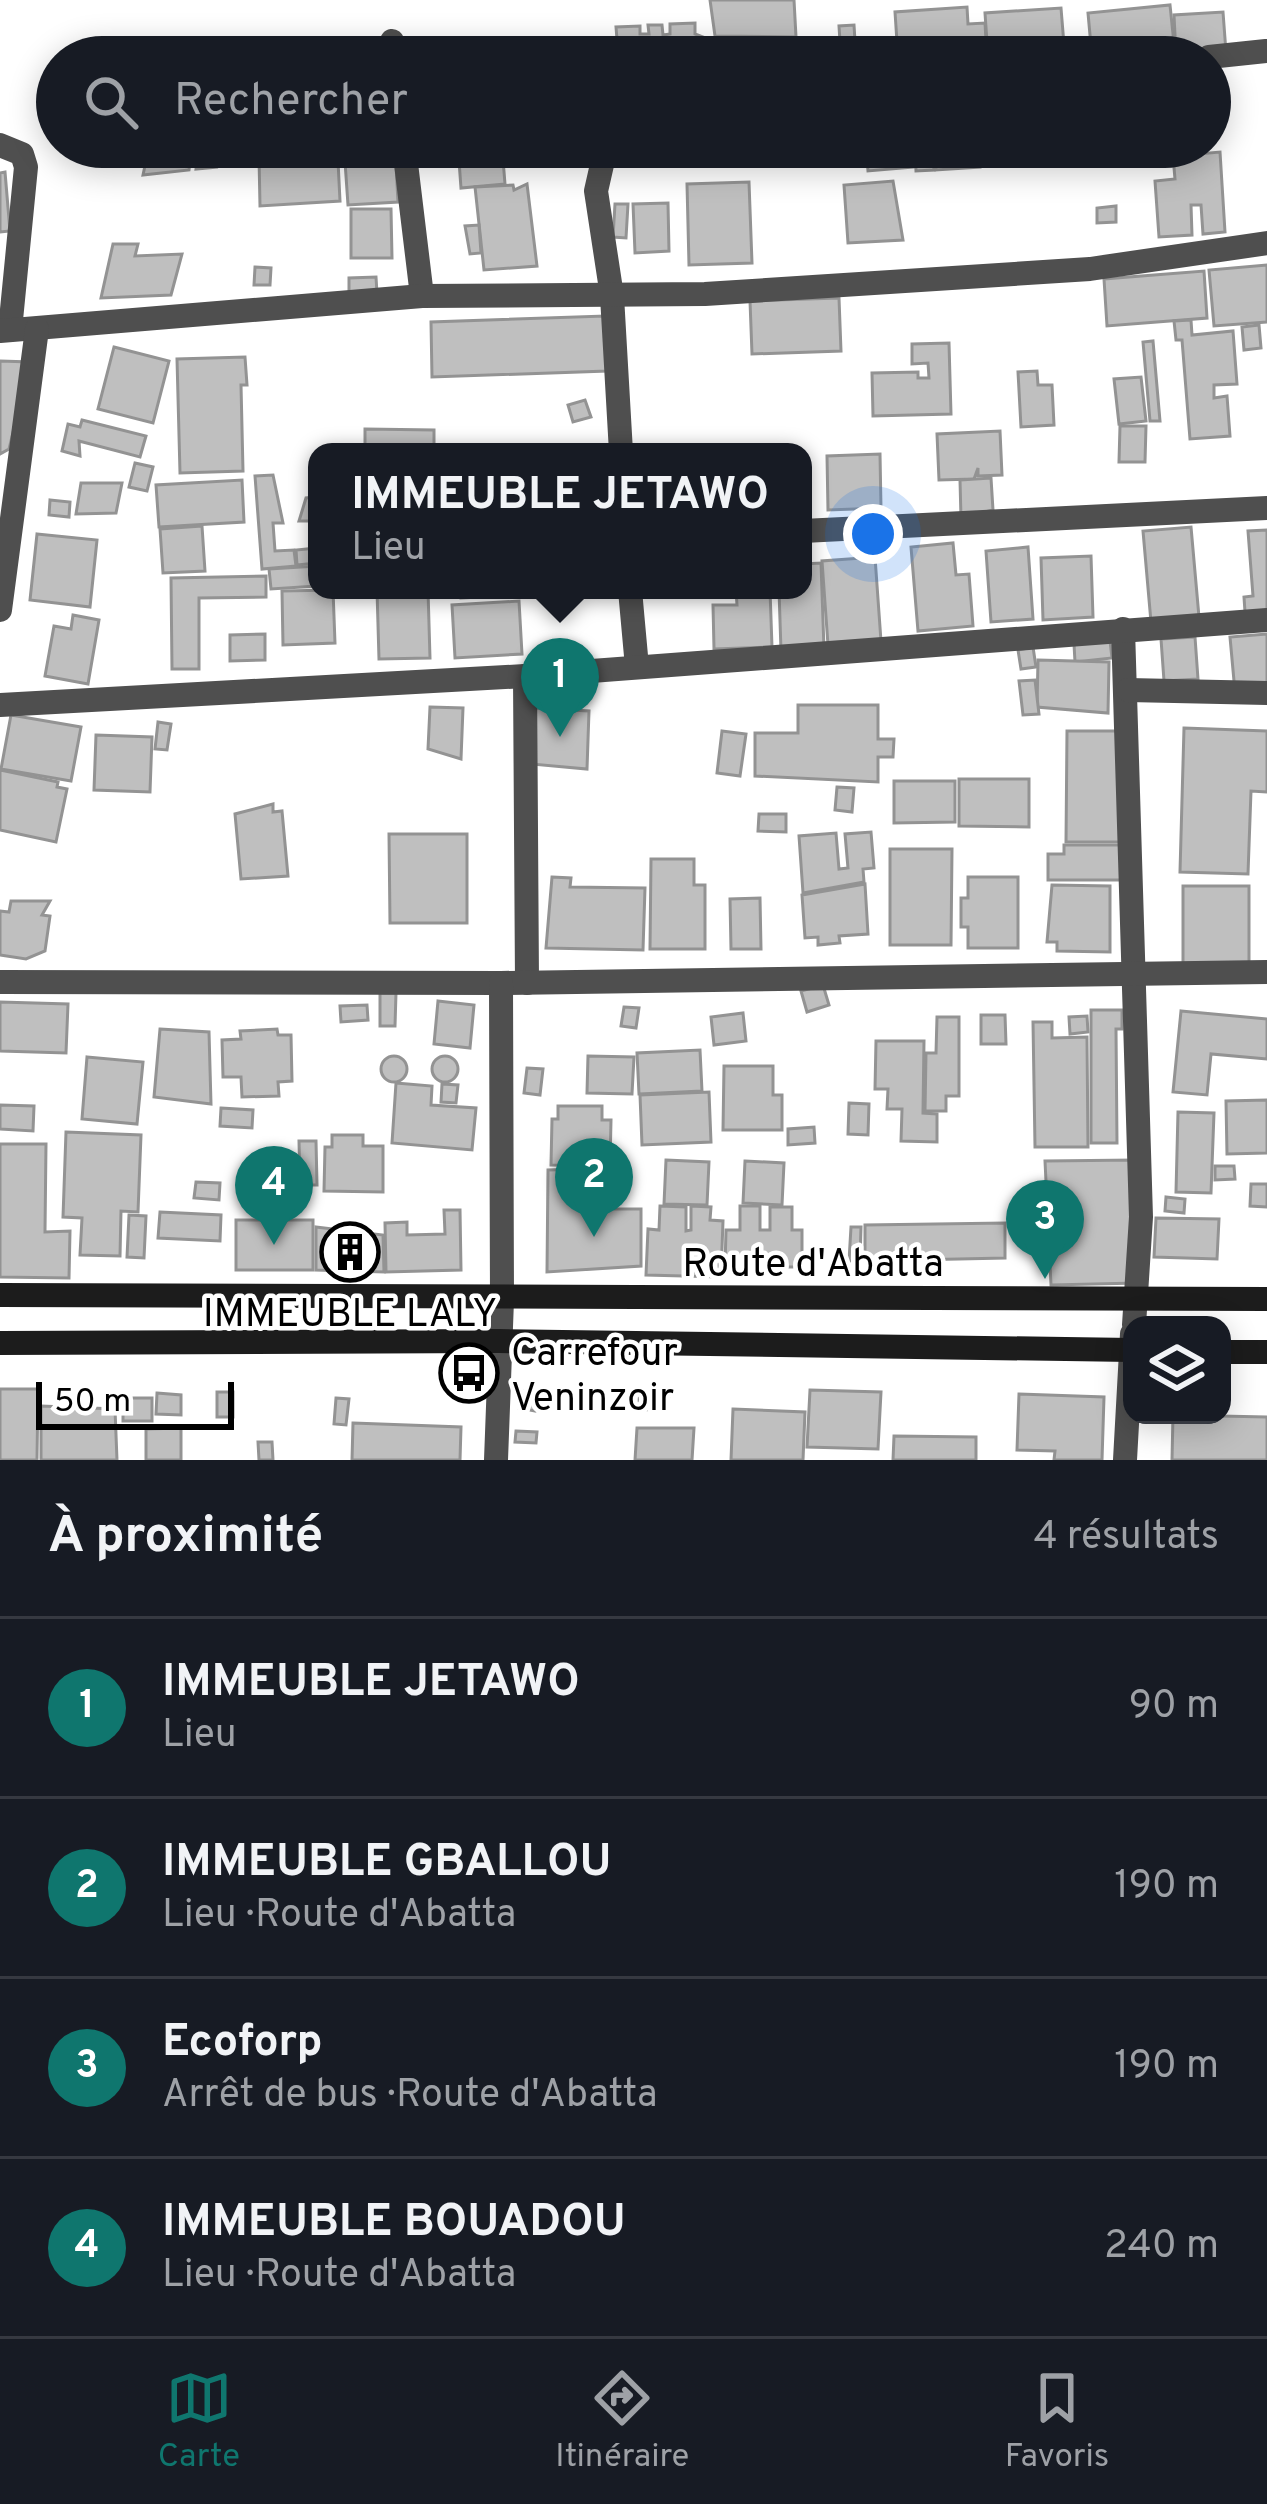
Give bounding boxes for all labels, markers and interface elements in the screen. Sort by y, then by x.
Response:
search box [36,36,1231,168]
icon: search [78,69,144,135]
text: Rechercher [174,74,408,131]
popup [308,443,812,599]
text: IMMEUBLE JETAWO [351,468,769,525]
your location [843,504,903,564]
text: Lieu [351,525,426,574]
pin: 1 [521,638,599,737]
pin: 2 [555,1138,633,1237]
pin: 4 [235,1146,313,1245]
pin: 3 [1006,1180,1084,1279]
building icon: IMMEUBLE LALY [319,1221,381,1283]
street label: Route d'Abatta [682,1242,944,1291]
place label: IMMEUBLE LALY [203,1292,497,1341]
map controls [1123,1316,1231,1424]
button: layers [1123,1316,1231,1424]
place label: Carrefour Veninzoir [511,1331,678,1425]
bus stop icon: Carrefour Veninzoir [438,1342,500,1404]
scale bar [36,1376,234,1429]
text: 50 m [54,1382,131,1424]
text: À proximité [48,1506,323,1571]
text: 4 résultats [1033,1514,1219,1563]
text: IMMEUBLE JETAWO [162,1655,580,1712]
text: 1 [79,1683,95,1732]
text: 90 m [1129,1683,1219,1732]
text: Lieu [162,1712,237,1761]
text: IMMEUBLE GBALLOU [162,1835,612,1892]
text: 2 [75,1863,99,1912]
text: 190 m [1114,1863,1219,1912]
text: Lieu · Route d'Abatta [162,1892,516,1941]
text: Ecoforp [162,2015,322,2072]
text: 3 [75,2043,99,2092]
text: 190 m [1114,2043,1219,2092]
text: Arrêt de bus · Route d'Abatta [162,2072,657,2121]
text: IMMEUBLE BOUADOU [162,2195,626,2252]
text: 4 [74,2223,100,2272]
text: 240 m [1104,2223,1219,2272]
text: Lieu · Route d'Abatta [162,2252,516,2301]
tab: Carte [158,2365,240,2479]
tab: Itinéraire [555,2365,689,2479]
tab: Favoris [1005,2365,1109,2479]

